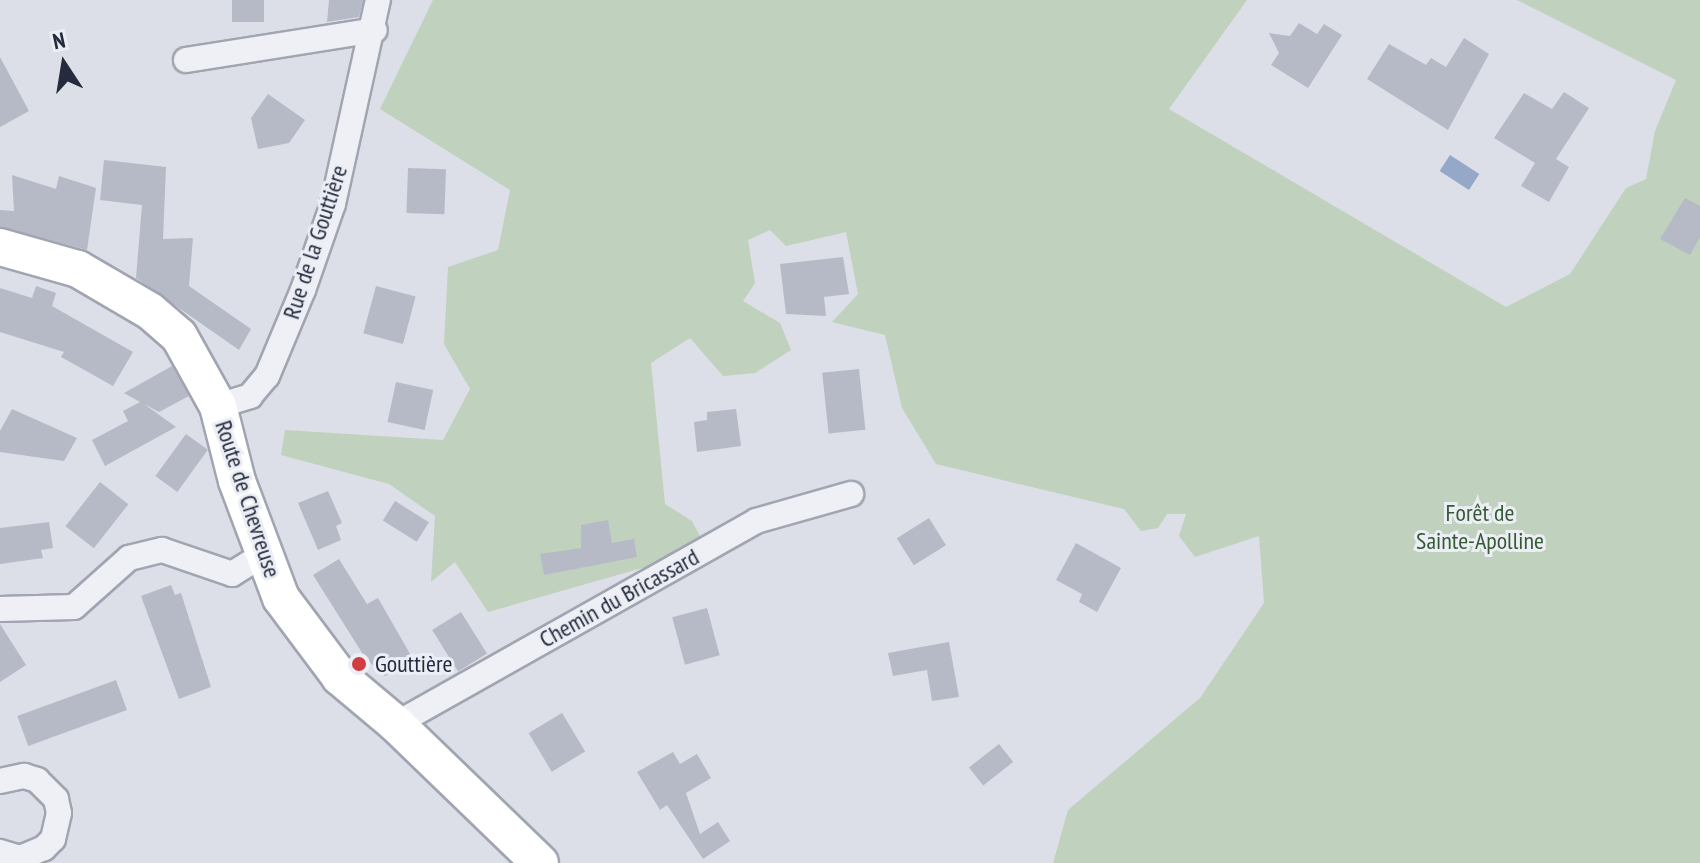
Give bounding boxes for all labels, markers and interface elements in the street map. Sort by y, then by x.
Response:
north arrow [24,24,104,104]
text: N [50,26,68,55]
street label: Rue de la Gouttière [277,161,353,323]
street label: Route de Chevreuse [209,417,287,581]
park label: Forêt de Sainte-Apolline [1416,499,1544,555]
street label: Chemin du Bricassard [534,542,704,654]
place label: Gouttière [375,650,452,678]
marker: Gouttière [350,655,368,673]

